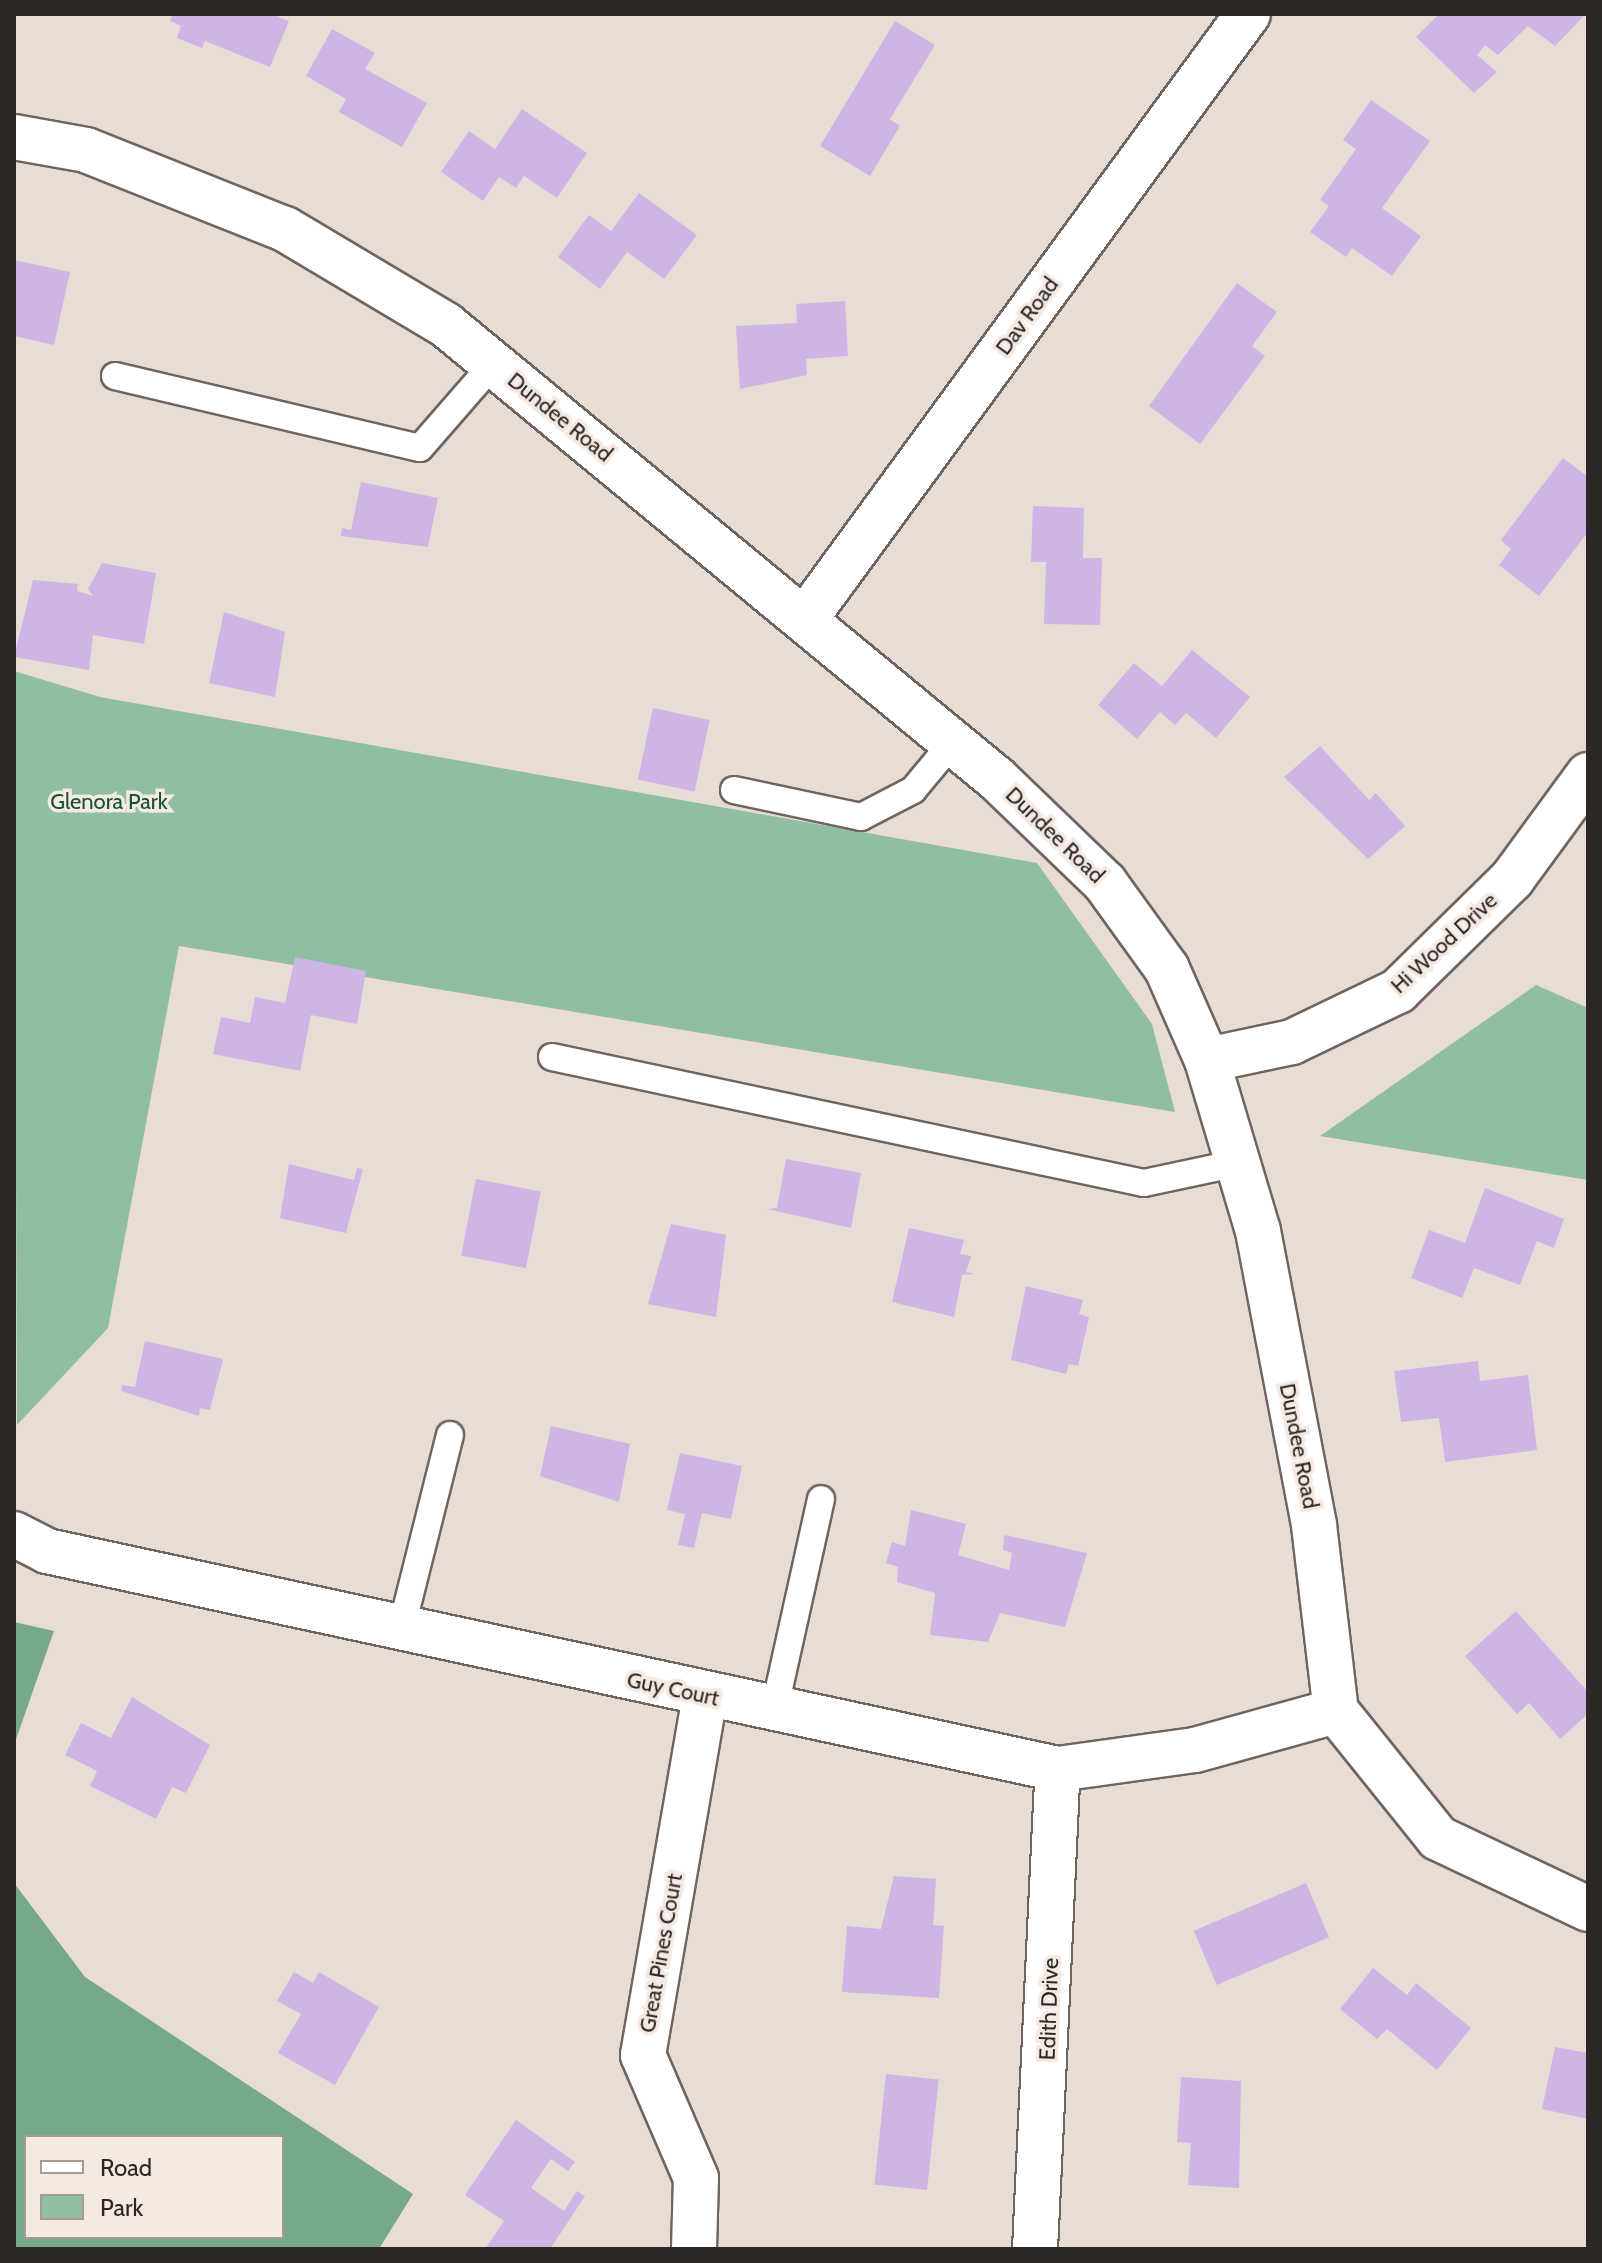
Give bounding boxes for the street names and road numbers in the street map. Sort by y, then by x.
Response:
street label: Dav Road [990,272,1064,360]
street label: Dundee Road [502,367,618,467]
street label: Dundee Road [1000,781,1110,889]
street label: Hi Wood Drive [1385,887,1503,999]
street label: Dundee Road [1274,1381,1324,1511]
street label: Guy Court [625,1666,721,1712]
street label: Great Pines Court [634,1871,688,2035]
street label: Edith Drive [1034,1957,1064,2061]

